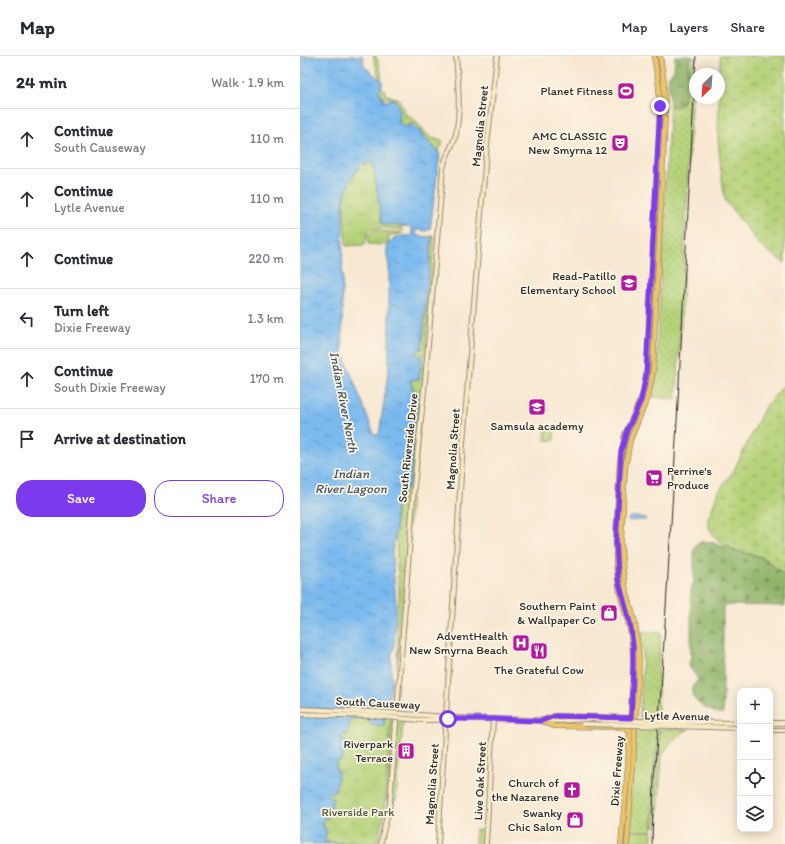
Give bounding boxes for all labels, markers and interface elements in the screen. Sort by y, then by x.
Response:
text: Map [20,16,55,39]
text: Map [622,19,647,36]
text: Layers [669,19,708,36]
text: Share [730,19,765,36]
north arrow [689,68,725,104]
text: 24 min [16,72,67,92]
text: Walk · 1.9 km [211,75,284,90]
sports icon: Planet Fitness [616,81,636,101]
street label: Magnolia Street [469,84,491,167]
place label: Planet Fitness [541,84,613,98]
route end [651,97,669,115]
text: Continue [54,122,113,140]
icon: ahead [16,128,38,150]
place label: AMC CLASSIC New Smyrna 12 [528,129,608,157]
text: 110 m [250,131,284,146]
theatre icon: AMC CLASSIC New Smyrna 12 [610,133,630,153]
text: South Causeway [54,140,146,155]
text: Continue [54,182,113,200]
icon: ahead [16,188,38,210]
text: 110 m [250,191,284,206]
text: Lytle Avenue [54,200,125,215]
icon: ahead [16,248,38,270]
text: Continue [54,250,113,268]
text: 220 m [248,251,284,266]
place label: Read-Patillo Elementary School [520,269,617,297]
school or university icon: Read-Patillo Elementary School [619,273,639,293]
text: Turn left [54,302,109,320]
icon: left [16,308,38,330]
text: 1.3 km [248,311,284,326]
text: Dixie Freeway [54,320,131,335]
water label: Indian River North [327,350,361,454]
text: Continue [54,362,113,380]
icon: ahead [16,368,38,390]
text: 170 m [250,371,284,386]
text: South Dixie Freeway [54,380,166,395]
street label: South Riverside Drive [395,392,421,503]
school or university icon: Samsula academy [527,397,547,417]
street label: Magnolia Street [443,407,463,490]
place label: Samsula academy [490,419,584,433]
icon: arrive [16,428,38,450]
text: Arrive at destination [54,430,186,448]
place label: Perrine's Produce [667,464,712,492]
water label: Indian River Lagoon [315,466,388,496]
supermarket icon: Perrine's Produce [644,468,664,488]
button: Save [16,480,146,517]
button: Share [154,480,284,517]
place label: Southern Paint & Wallpaper Co [517,599,596,627]
shop icon: Southern Paint & Wallpaper Co [599,603,619,623]
place label: AdventHealth New Smyrna Beach [409,629,509,657]
hospital icon: AdventHealth New Smyrna Beach [511,633,531,653]
restaurant icon: The Grateful Cow [529,641,549,661]
place label: The Grateful Cow [494,663,584,677]
map controls [737,688,773,832]
button: + [737,688,773,724]
street label: South Causeway [335,694,421,712]
street label: Lytle Avenue [644,708,710,724]
route start [439,710,457,728]
button: − [737,724,773,760]
street label: Dixie Freeway [608,735,626,807]
place label: Riverpark Terrace [343,737,393,765]
building icon: Riverpark Terrace [396,741,416,761]
street label: Live Oak Street [471,741,489,821]
street label: Magnolia Street [422,742,442,825]
button: locate [737,760,773,796]
place label: Church of the Nazarene [492,776,559,804]
church icon: Church of the Nazarene [562,780,582,800]
button: layers [737,796,773,832]
park label: Riverside Park [321,805,395,819]
place label: Swanky Chic Salon [508,806,562,834]
shop icon: Swanky Chic Salon [565,810,585,830]

